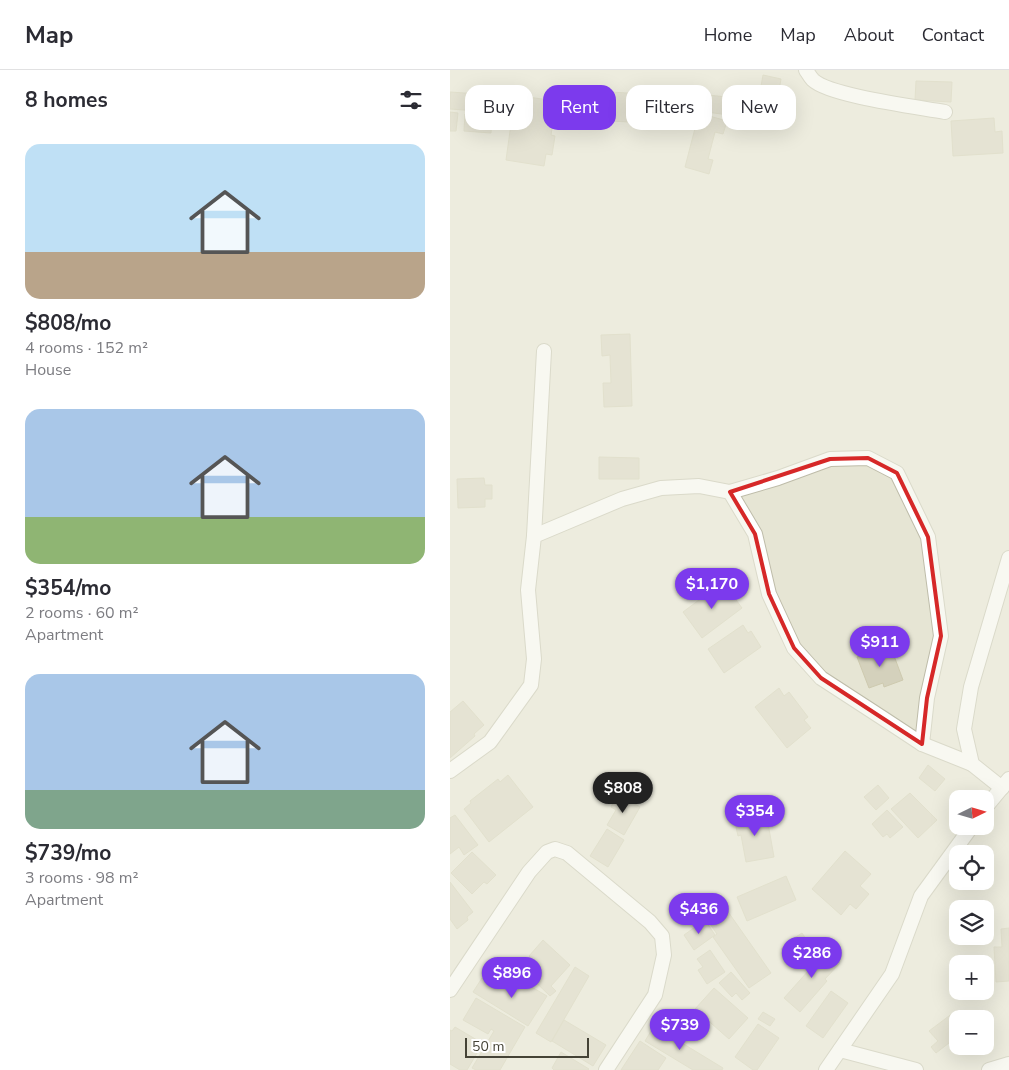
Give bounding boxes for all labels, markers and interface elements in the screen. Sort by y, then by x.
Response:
text: Map [25,19,73,51]
text: Home [704,23,752,47]
text: Map [780,23,816,47]
text: About [844,23,894,47]
text: Contact [922,23,984,47]
chip: Buy [465,85,533,130]
chip: Rent [543,85,616,130]
chip: Filters [626,85,712,130]
chip: New [722,85,796,130]
text: 8 homes [25,86,108,114]
icon: filters [397,86,425,114]
icon: home [180,177,270,267]
text: $808/mo [25,309,111,337]
text: 4 rooms · 152 m² [25,337,148,359]
text: House [25,359,71,381]
icon: home [180,442,270,532]
pin: $1,170 [671,568,753,610]
text: $1,170 [686,573,738,595]
text: $354/mo [25,574,111,602]
text: 2 rooms · 60 m² [25,602,138,624]
text: Apartment [25,624,103,646]
pin: $911 [850,626,910,668]
text: $911 [861,631,899,653]
icon: home [180,707,270,797]
pin: $808 [593,772,653,814]
text: $808 [604,777,642,799]
north arrow [949,790,994,835]
map controls [949,790,994,1055]
pin: $354 [725,794,785,837]
text: $354 [736,800,774,822]
text: $739/mo [25,839,111,867]
button: locate [949,845,994,890]
text: 3 rooms · 98 m² [25,867,138,889]
text: Apartment [25,889,103,911]
pin: $436 [669,892,729,935]
text: $436 [680,898,718,920]
button: layers [949,900,994,945]
pin: $286 [782,936,842,979]
text: $286 [793,942,831,964]
button: + [949,955,994,1000]
pin: $896 [482,956,542,999]
text: $896 [493,962,531,984]
pin: $739 [650,1008,710,1051]
button: − [949,1010,994,1055]
text: $739 [661,1014,699,1036]
scale bar [465,1035,589,1058]
text: 50 m [472,1037,504,1056]

